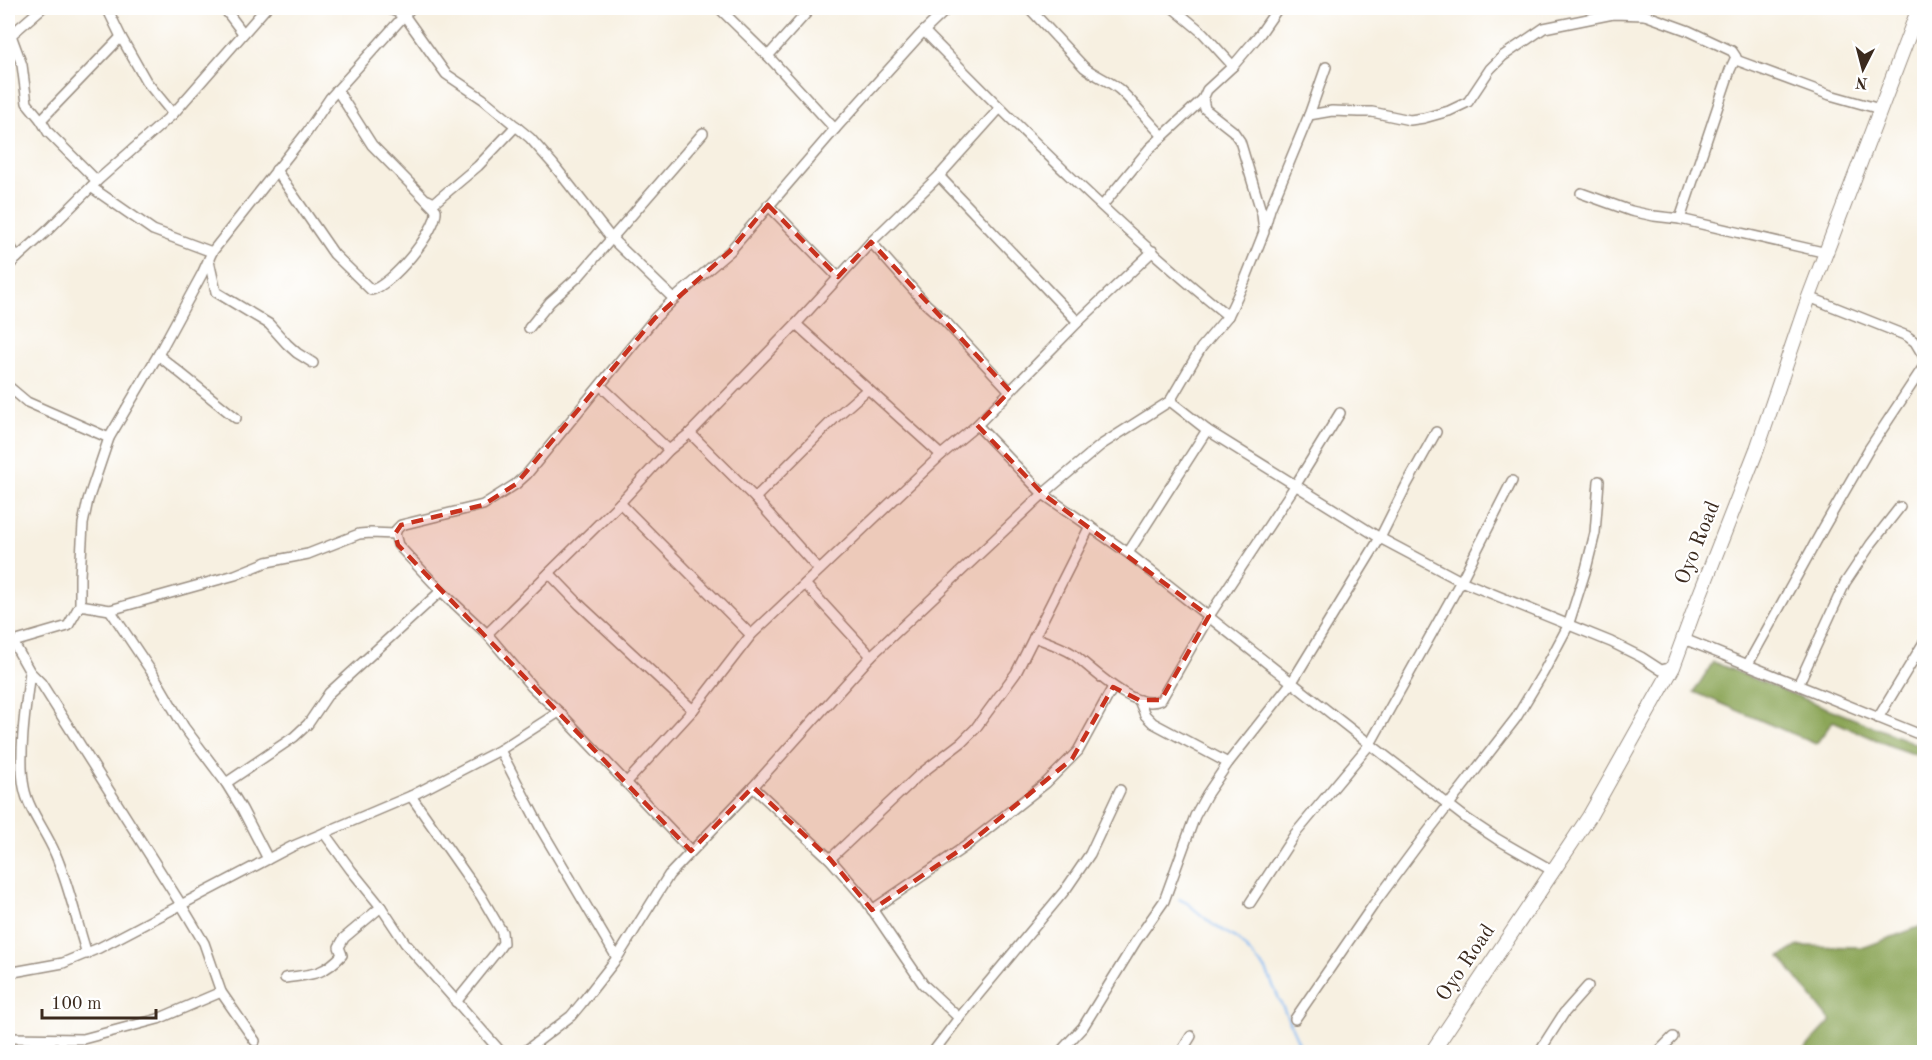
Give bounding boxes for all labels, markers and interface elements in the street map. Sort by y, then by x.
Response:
north arrow [1833,39,1893,99]
text: N [1854,73,1869,91]
street label: Oyo Road [1672,498,1724,588]
street label: Oyo Road [1433,921,1499,1005]
scale bar [42,982,156,1020]
text: 100 m [51,995,102,1013]

